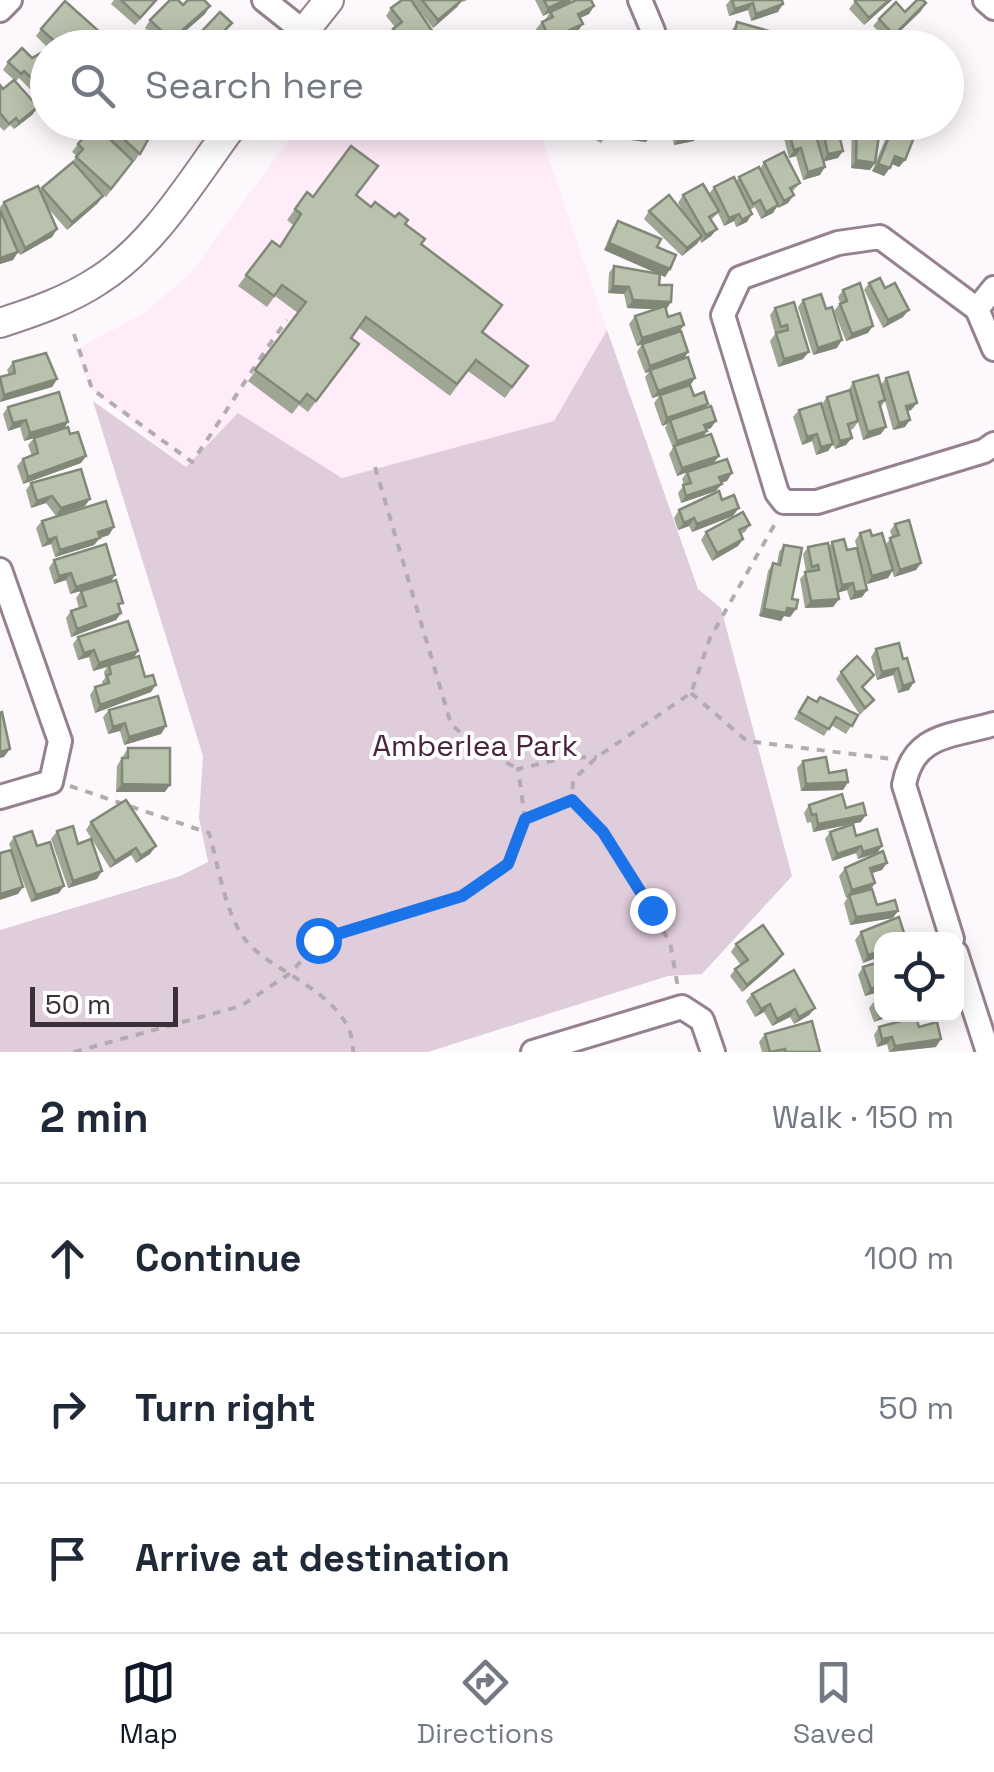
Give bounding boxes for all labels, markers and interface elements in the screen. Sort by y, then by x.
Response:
search box [30,30,964,140]
icon: search [65,58,120,113]
text: Search here [145,61,364,109]
park label: Amberlea Park [372,726,578,765]
route end [630,888,676,934]
route start [296,918,342,964]
map controls [874,932,964,1022]
button: locate [874,932,964,1022]
scale bar [30,982,178,1026]
text: 50 m [45,986,111,1022]
text: 2 min [40,1091,149,1144]
text: Walk · 150 m [772,1097,954,1137]
icon: ahead [40,1231,95,1286]
text: Continue [135,1234,301,1282]
text: 100 m [864,1238,954,1278]
icon: right [40,1381,95,1436]
text: Turn right [135,1384,316,1432]
text: 50 m [879,1388,954,1428]
icon: arrive [40,1531,95,1586]
text: Arrive at destination [135,1534,510,1582]
tab: Map [119,1655,178,1751]
tab: Directions [417,1655,554,1751]
tab: Saved [793,1655,875,1751]

